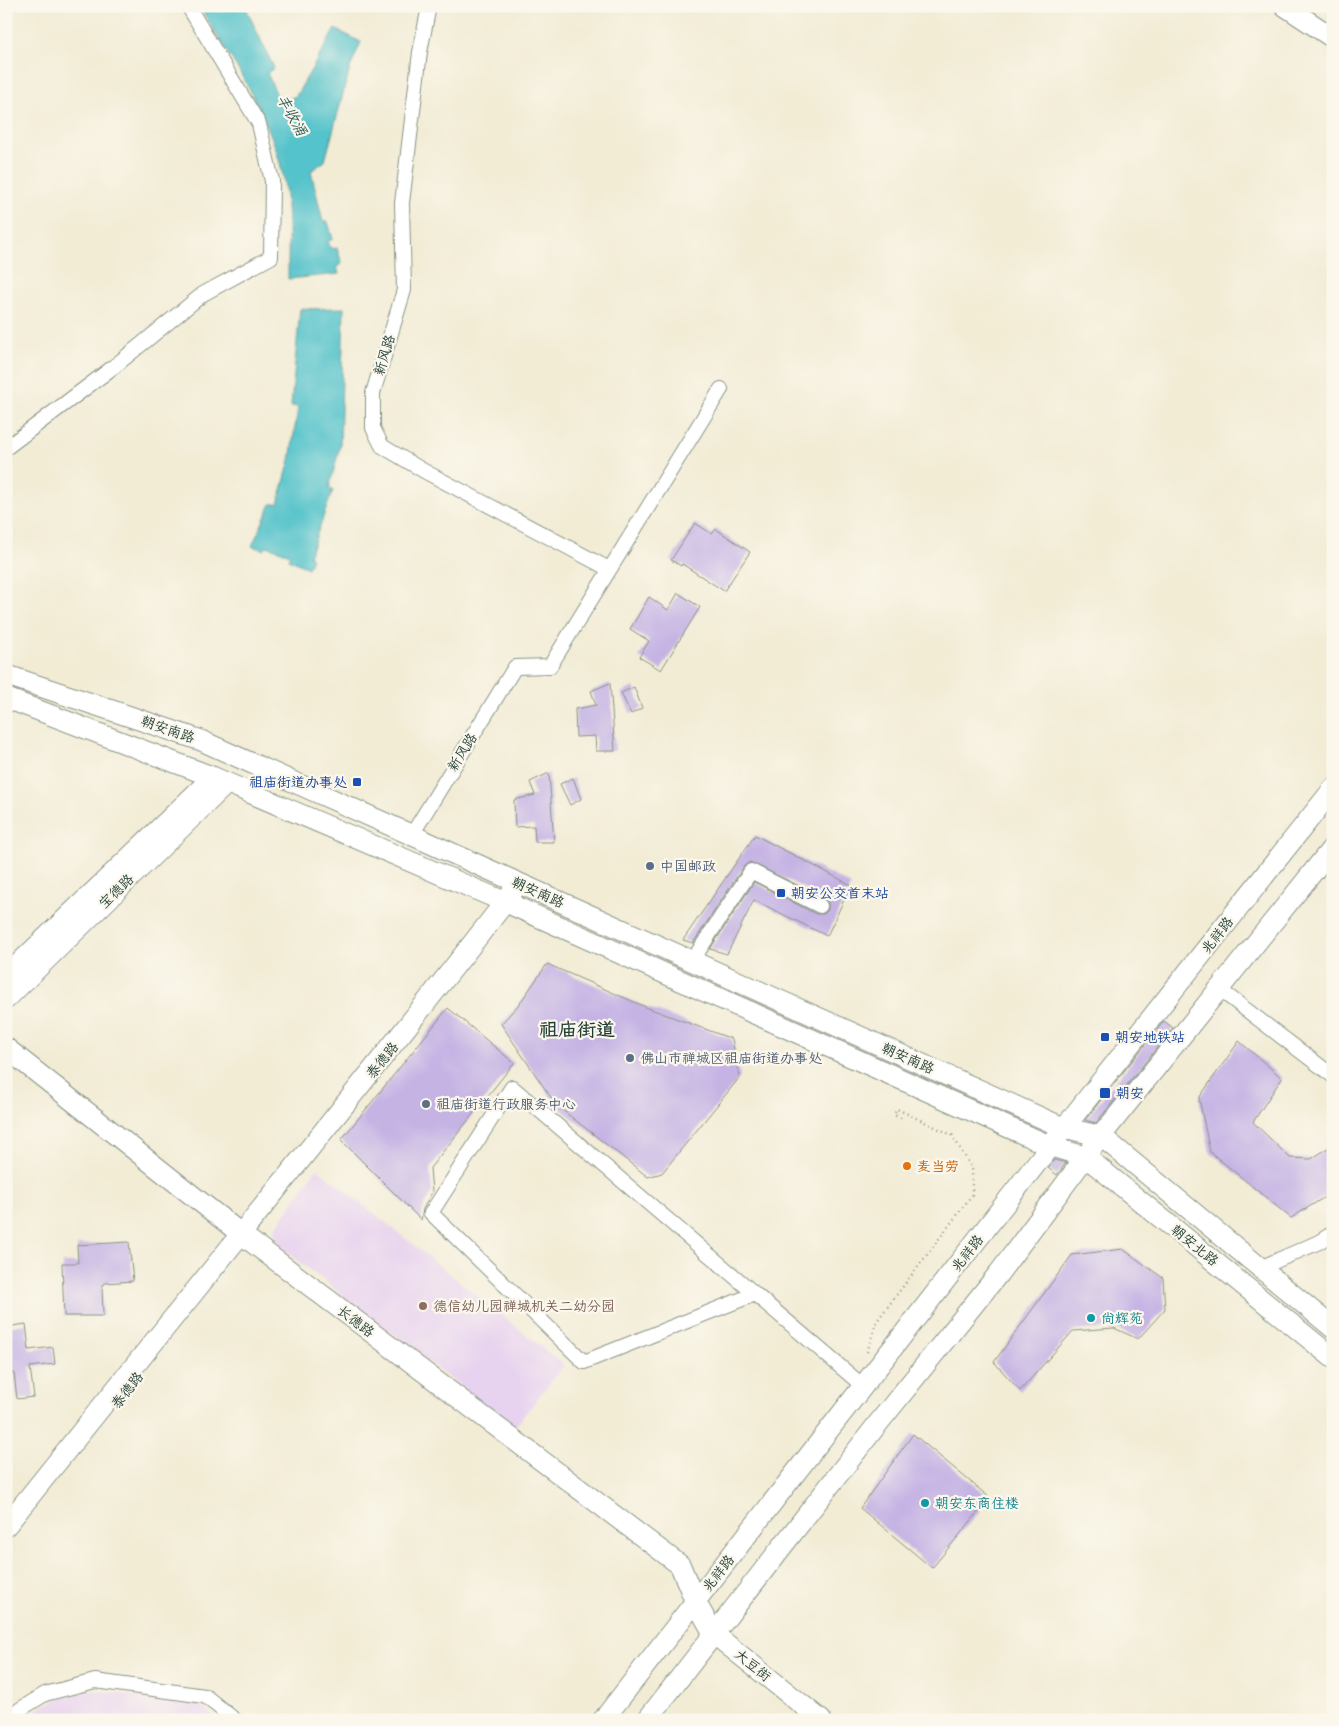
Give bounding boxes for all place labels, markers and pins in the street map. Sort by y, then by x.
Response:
place label: 祖庙街道办事处 [249,773,347,791]
marker: 祖庙街道办事处 [351,776,363,788]
place label: 中国邮政 [660,857,716,875]
marker: 中国邮政 [644,860,656,872]
place label: 朝安公交首末站 [791,884,889,902]
marker: 朝安公交首末站 [775,887,787,899]
place label: 朝安地铁站 [1115,1028,1185,1046]
marker: 朝安地铁站 [1099,1031,1111,1043]
place label: 佛山市禅城区祖庙街道办事处 [640,1049,822,1067]
marker: 佛山市禅城区祖庙街道办事处 [624,1052,636,1064]
place label: 朝安 [1116,1084,1144,1102]
marker: 朝安 [1098,1086,1112,1100]
place label: 祖庙街道行政服务中心 [436,1095,576,1113]
marker: 祖庙街道行政服务中心 [420,1098,432,1110]
place label: 麦当劳 [917,1157,959,1175]
marker: 麦当劳 [901,1160,913,1172]
place label: 德信幼儿园禅城机关二幼分园 [433,1297,615,1315]
marker: 德信幼儿园禅城机关二幼分园 [417,1300,429,1312]
place label: 尚辉苑 [1101,1309,1143,1327]
marker: 尚辉苑 [1085,1312,1097,1324]
place label: 朝安东商住楼 [935,1494,1019,1512]
marker: 朝安东商住楼 [919,1497,931,1509]

